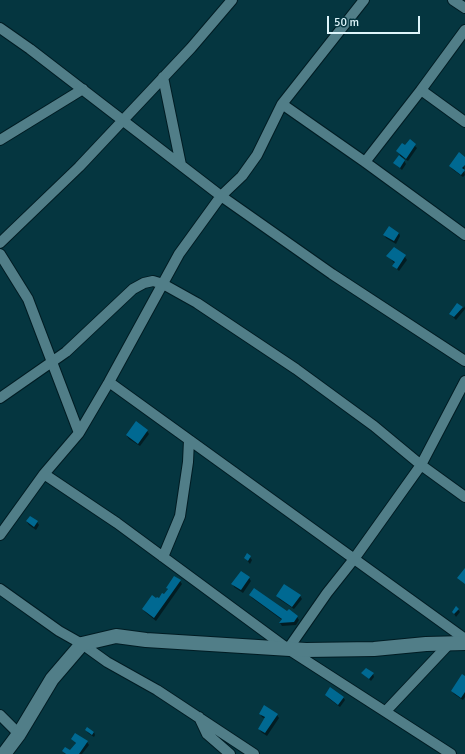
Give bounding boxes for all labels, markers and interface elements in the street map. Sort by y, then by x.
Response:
scale bar [329,8,422,34]
text: 50 m [334,15,359,30]

